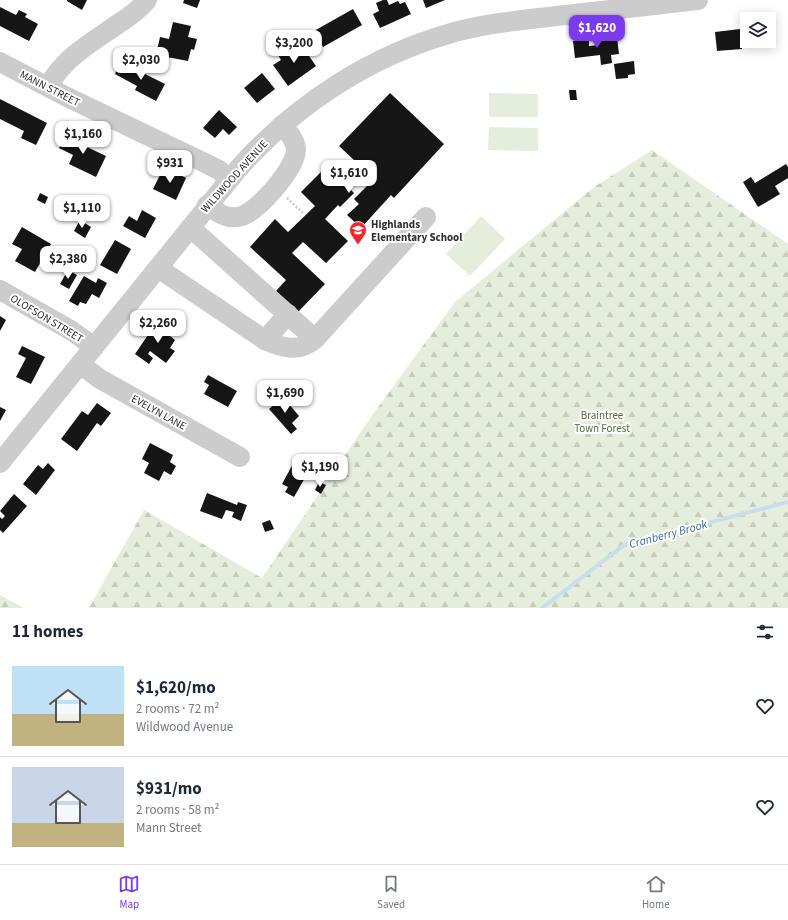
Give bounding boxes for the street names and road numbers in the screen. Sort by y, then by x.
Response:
street label: MANN STREET [17,67,83,110]
street label: WILDWOOD AVENUE [198,137,271,216]
street label: OLOFSON STREET [7,291,86,346]
street label: EVELYN LANE [129,391,189,434]

